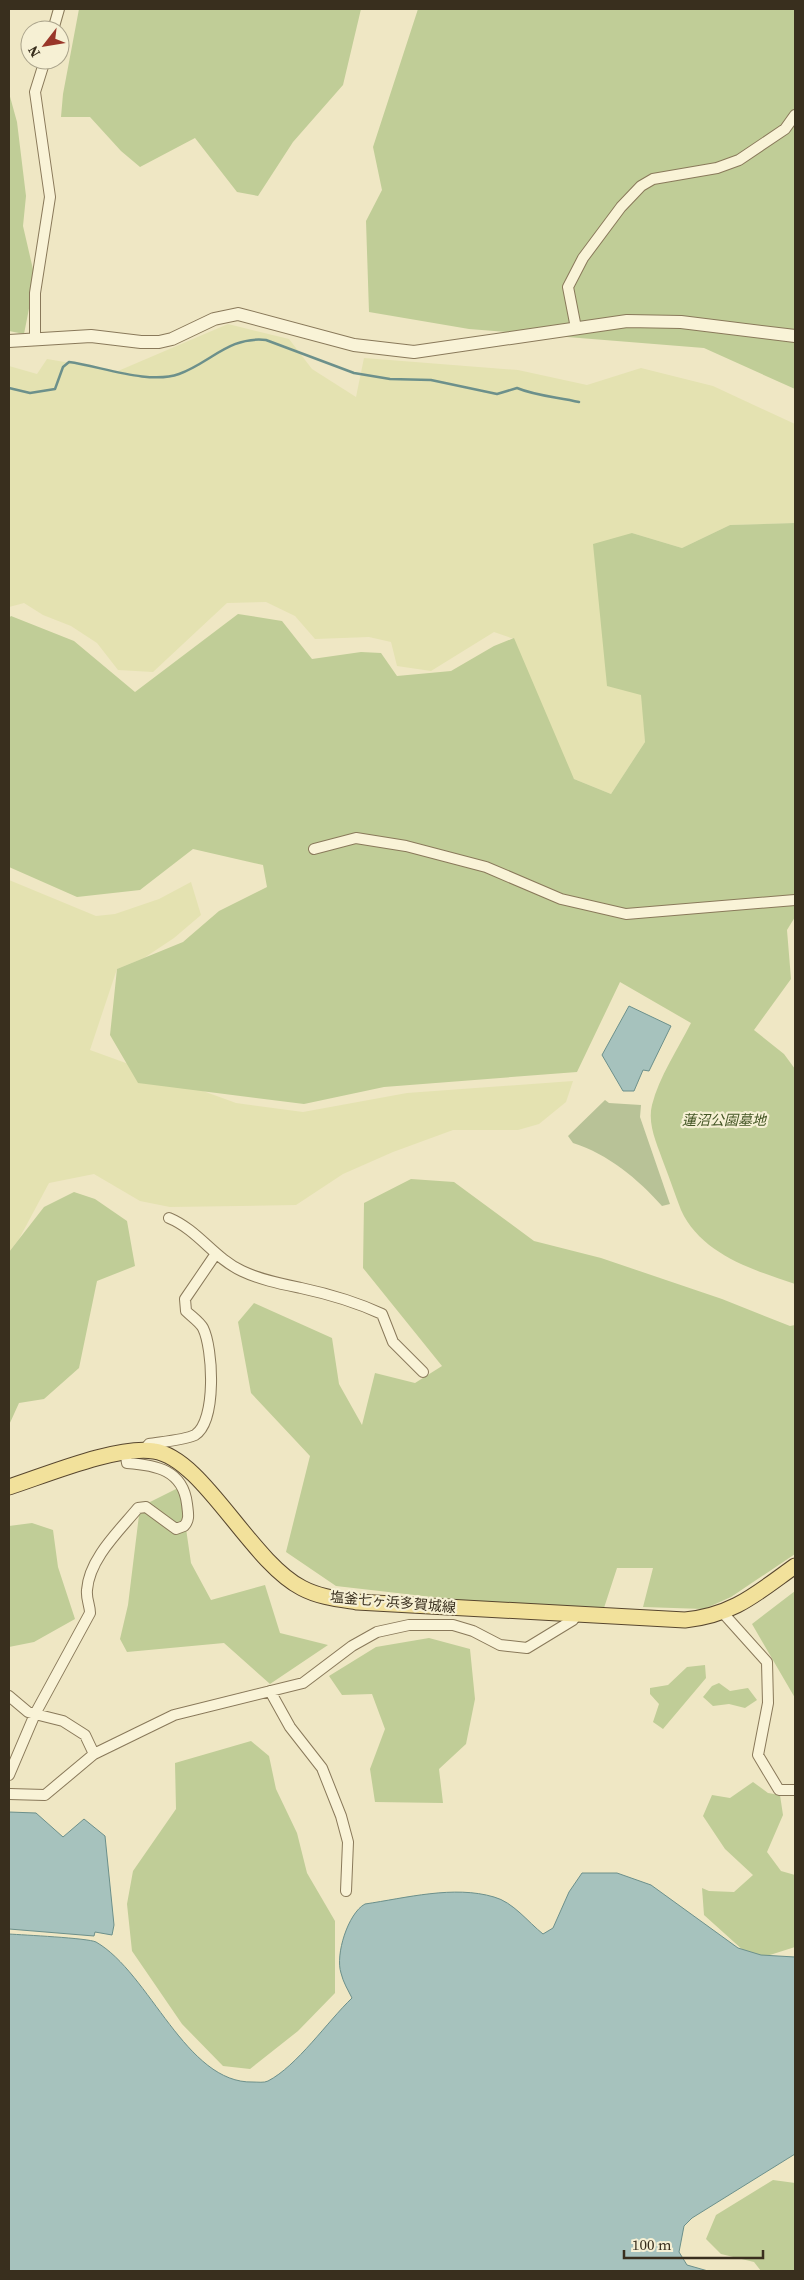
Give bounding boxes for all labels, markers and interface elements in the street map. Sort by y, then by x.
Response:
north arrow [20,20,70,70]
text: N [23,42,45,61]
park label: 蓮沼公園墓地 [682,1110,768,1130]
street label: 塩釜七ヶ浜多賀城線 [329,1587,457,1617]
scale bar [624,2228,763,2260]
text: 100 m [632,2234,672,2255]

